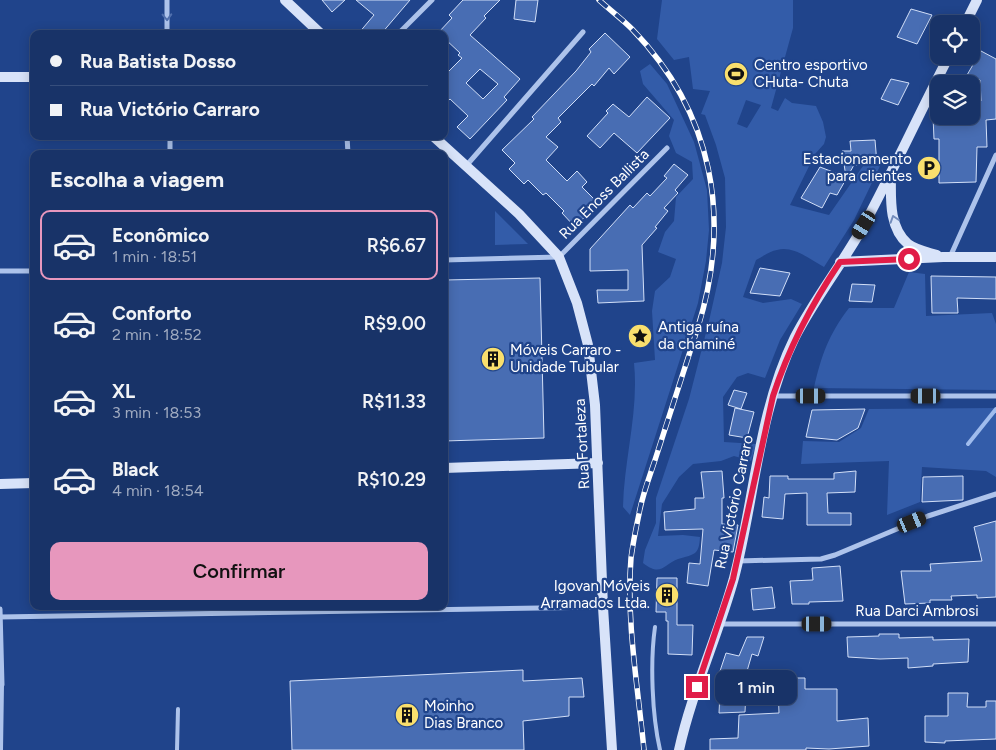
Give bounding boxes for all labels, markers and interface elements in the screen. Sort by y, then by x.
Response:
one-way arrow [162,14,172,21]
map controls [930,15,980,125]
button: locate [930,15,980,65]
text: Rua Batista Dosso [80,50,236,73]
place label: Centro esportivo CHuta- Chuta [754,56,868,91]
sports icon: Centro esportivo CHuta- Chuta [723,61,749,87]
button: layers [930,75,980,125]
text: Rua Victório Carraro [80,98,260,121]
street label: Rua Enoss Ballista [555,145,653,243]
place label: Estacionamento para clientes [803,150,912,185]
parking icon: Estacionamento para clientes [916,155,942,181]
text: Escolha a viagem [50,166,224,193]
car [849,208,878,242]
one-way arrow [889,216,899,224]
icon: car [52,223,97,268]
text: Econômico [112,224,209,247]
text: R$6.67 [367,234,426,257]
text: 1 min · 18:51 [112,247,197,266]
route start [898,248,920,270]
icon: car [52,301,97,346]
text: Conforto [112,302,192,325]
text: R$9.00 [363,312,426,335]
place label: Antiga ruína da chaminé [658,318,739,353]
place icon: Antiga ruína da chaminé [627,323,653,349]
text: 2 min · 18:52 [112,325,202,344]
place label: Móveis Carraro - Unidade Tubular [510,341,621,376]
building icon: Móveis Carraro - Unidade Tubular [480,346,506,372]
icon: car [52,379,97,424]
text: XL [112,380,135,403]
car [796,389,826,404]
car [911,389,941,404]
text: R$11.33 [362,390,426,413]
street label: Rua Fortaleza [571,398,593,490]
text: 3 min · 18:53 [112,403,201,422]
street label: Rua Victório Carraro [711,433,757,571]
icon: car [52,457,97,502]
text: Black [112,458,159,481]
text: R$10.29 [357,468,426,491]
text: 4 min · 18:54 [112,481,204,500]
car [895,509,928,535]
button: Confirmar [50,542,428,600]
place label: Igovan Móveis Arramados Ltda. [540,577,650,612]
building icon: Igovan Móveis Arramados Ltda. [654,582,680,608]
street label: Rua Darci Ambrosi [855,602,979,620]
car [802,617,832,632]
callout: 1 min [714,670,797,704]
route end [686,676,708,698]
text: 1 min [737,678,775,697]
place label: Moinho Dias Branco [424,697,504,732]
building icon: Moinho Dias Branco [394,702,420,728]

